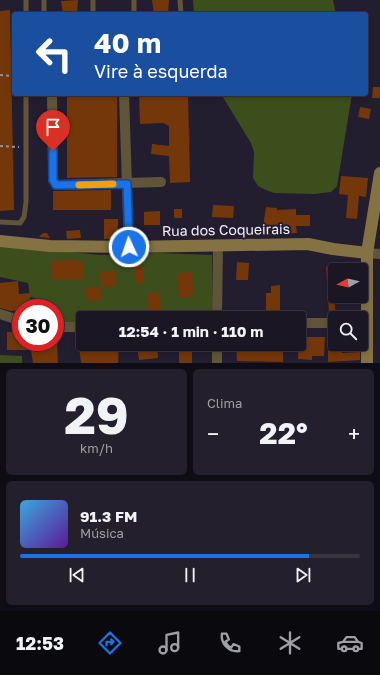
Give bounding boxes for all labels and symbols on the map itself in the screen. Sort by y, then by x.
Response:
pin [36,110,70,151]
street label: Rua dos Coqueirais [162,220,290,239]
position arrow [108,226,150,268]
north arrow [328,263,368,303]
speed limit sign: 30 [12,299,64,351]

